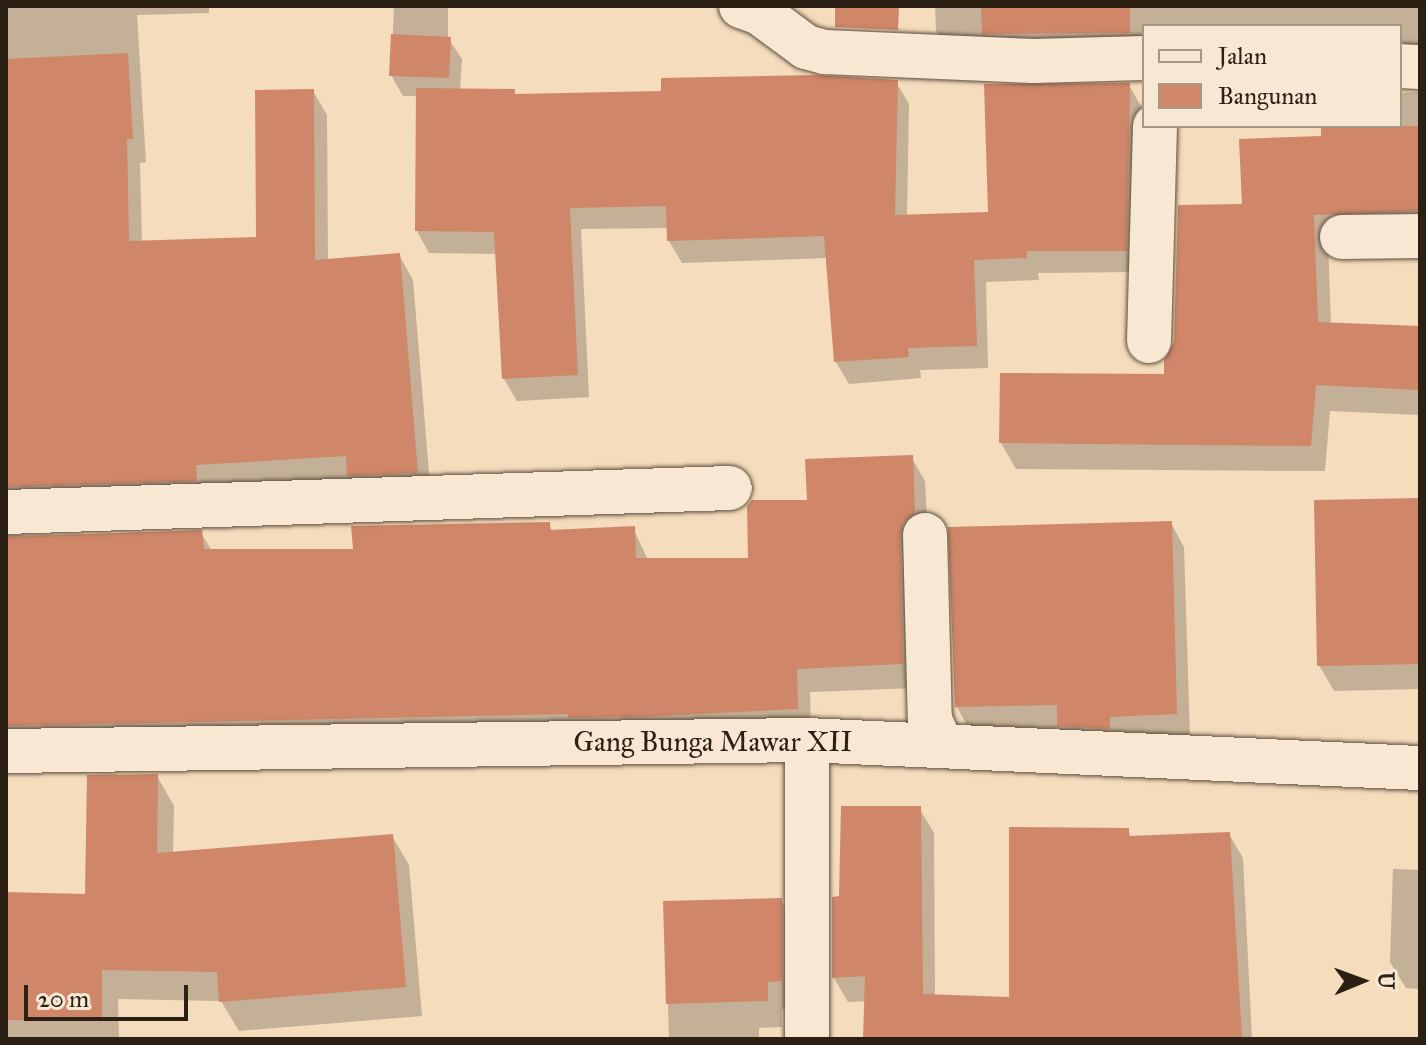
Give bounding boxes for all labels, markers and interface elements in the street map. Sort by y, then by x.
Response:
legend [1142,24,1402,128]
text: Jalan [1218,41,1267,71]
text: Bangunan [1218,81,1317,111]
street label: Gang Bunga Mawar XII [574,725,852,759]
north arrow [1322,941,1402,1021]
scale bar [28,969,192,1019]
text: U [1373,972,1400,989]
text: 20 m [38,984,89,1014]

